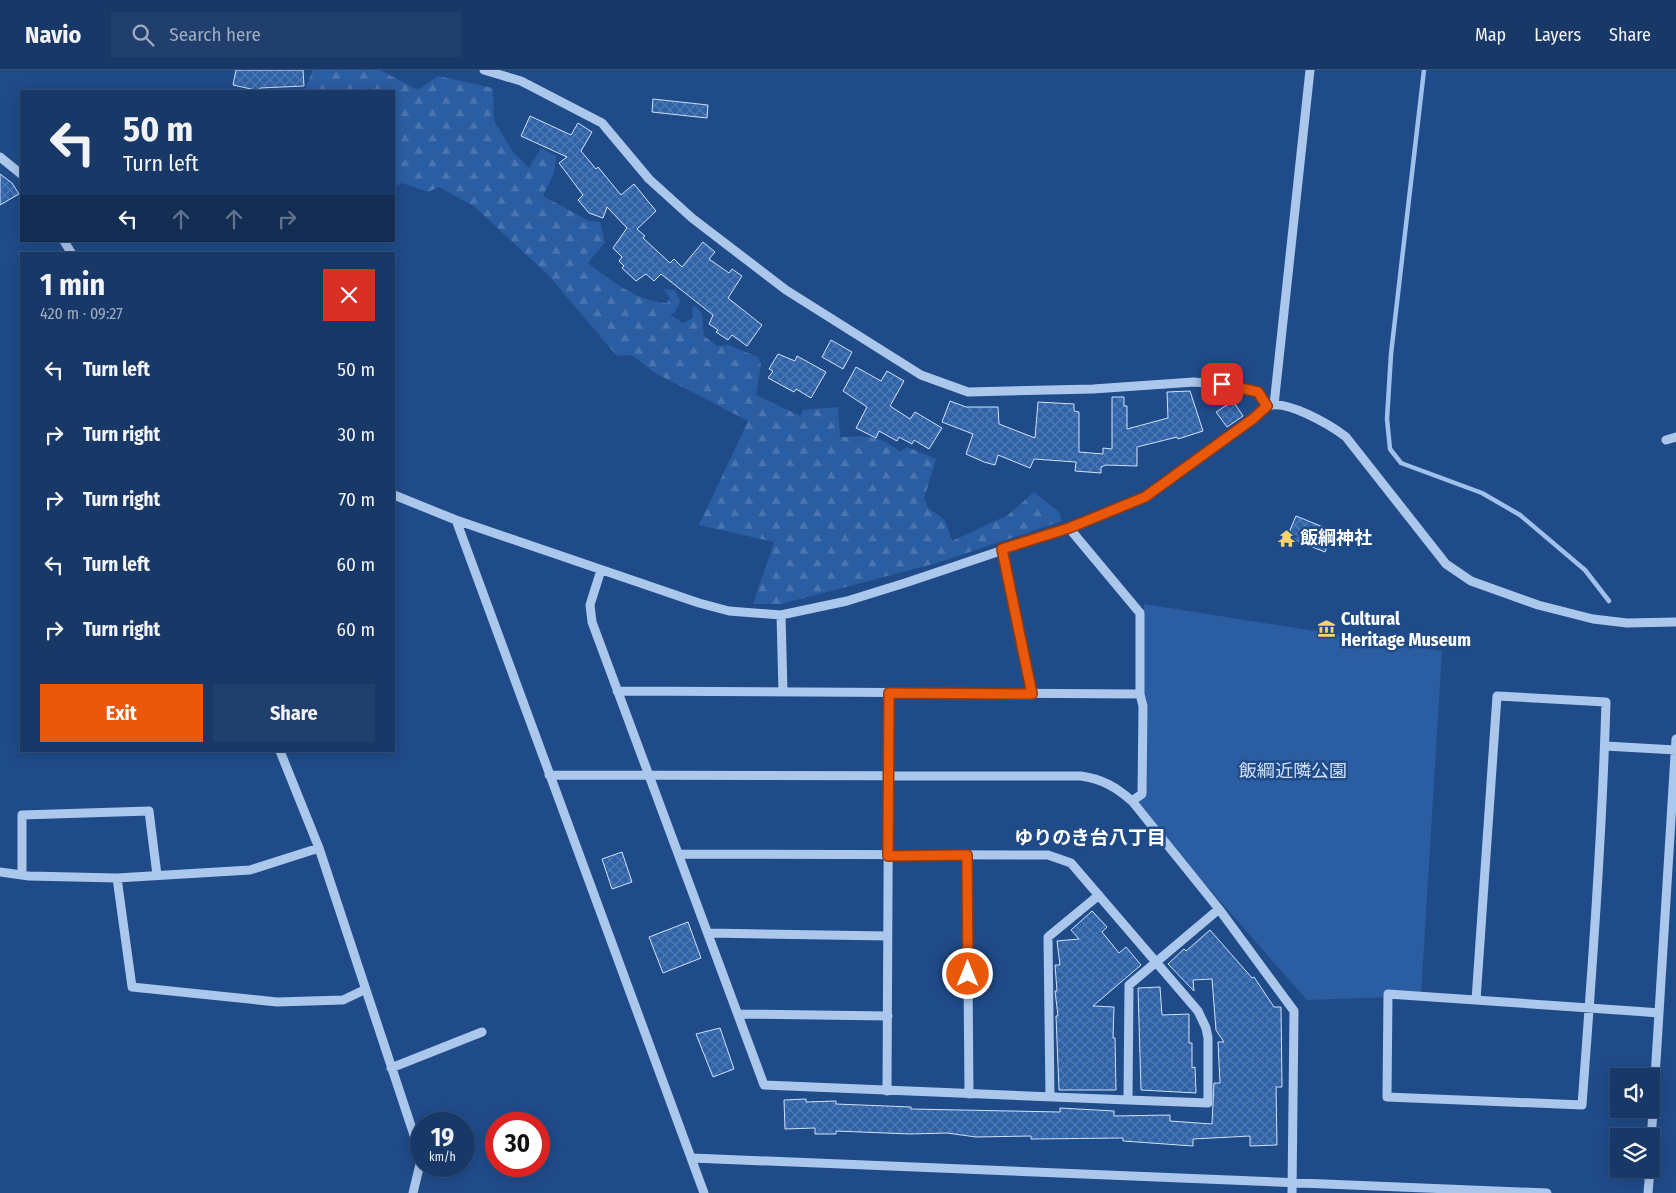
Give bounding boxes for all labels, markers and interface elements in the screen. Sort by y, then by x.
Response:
search box [111,12,461,57]
text: Navio [25,21,81,49]
icon: search [129,21,157,49]
text: Search here [169,23,261,46]
text: Map [1475,24,1506,46]
text: Layers [1534,24,1581,46]
text: Share [1609,24,1651,46]
text: 50 m [123,108,193,150]
icon: left [40,110,105,175]
text: Turn left [123,150,199,177]
icon: left [114,205,142,233]
icon: ahead [167,205,195,233]
icon: ahead [220,205,248,233]
icon: right [273,205,301,233]
text: 1 min [40,267,105,303]
button: close [323,269,375,321]
text: 420 m · 09:27 [40,304,123,323]
icon: left [40,356,68,384]
text: Turn left [83,358,150,381]
text: 50 m [337,358,375,381]
pin [1201,363,1243,405]
icon: arrive [1208,370,1236,398]
icon: right [40,421,68,449]
text: Turn right [83,423,160,446]
text: 30 m [337,423,375,446]
icon: right [40,486,68,514]
text: Turn right [83,488,160,511]
text: 70 m [339,488,375,511]
place label: 飯綱神社 [1300,527,1372,549]
temple icon: 飯綱神社 [1276,528,1296,548]
icon: left [40,551,68,579]
text: Turn left [83,553,150,576]
text: 60 m [337,553,375,576]
place label: Cultural Heritage Museum [1341,608,1471,651]
icon: right [40,616,68,644]
text: Turn right [83,618,160,641]
text: 60 m [337,618,375,641]
museum icon: Cultural Heritage Museum [1317,619,1337,639]
button: Exit [40,684,203,742]
button: Share [213,684,375,742]
park label: 飯綱近隣公園 [1239,760,1347,782]
district label: ゆりのき台八丁目 [1014,826,1166,849]
position arrow [941,947,993,999]
map controls [1610,1068,1660,1178]
button: sound [1610,1068,1660,1118]
speed limit sign: 30 [485,1112,550,1177]
text: 19 [431,1123,454,1153]
button: layers [1610,1128,1660,1178]
text: km/h [429,1150,456,1164]

